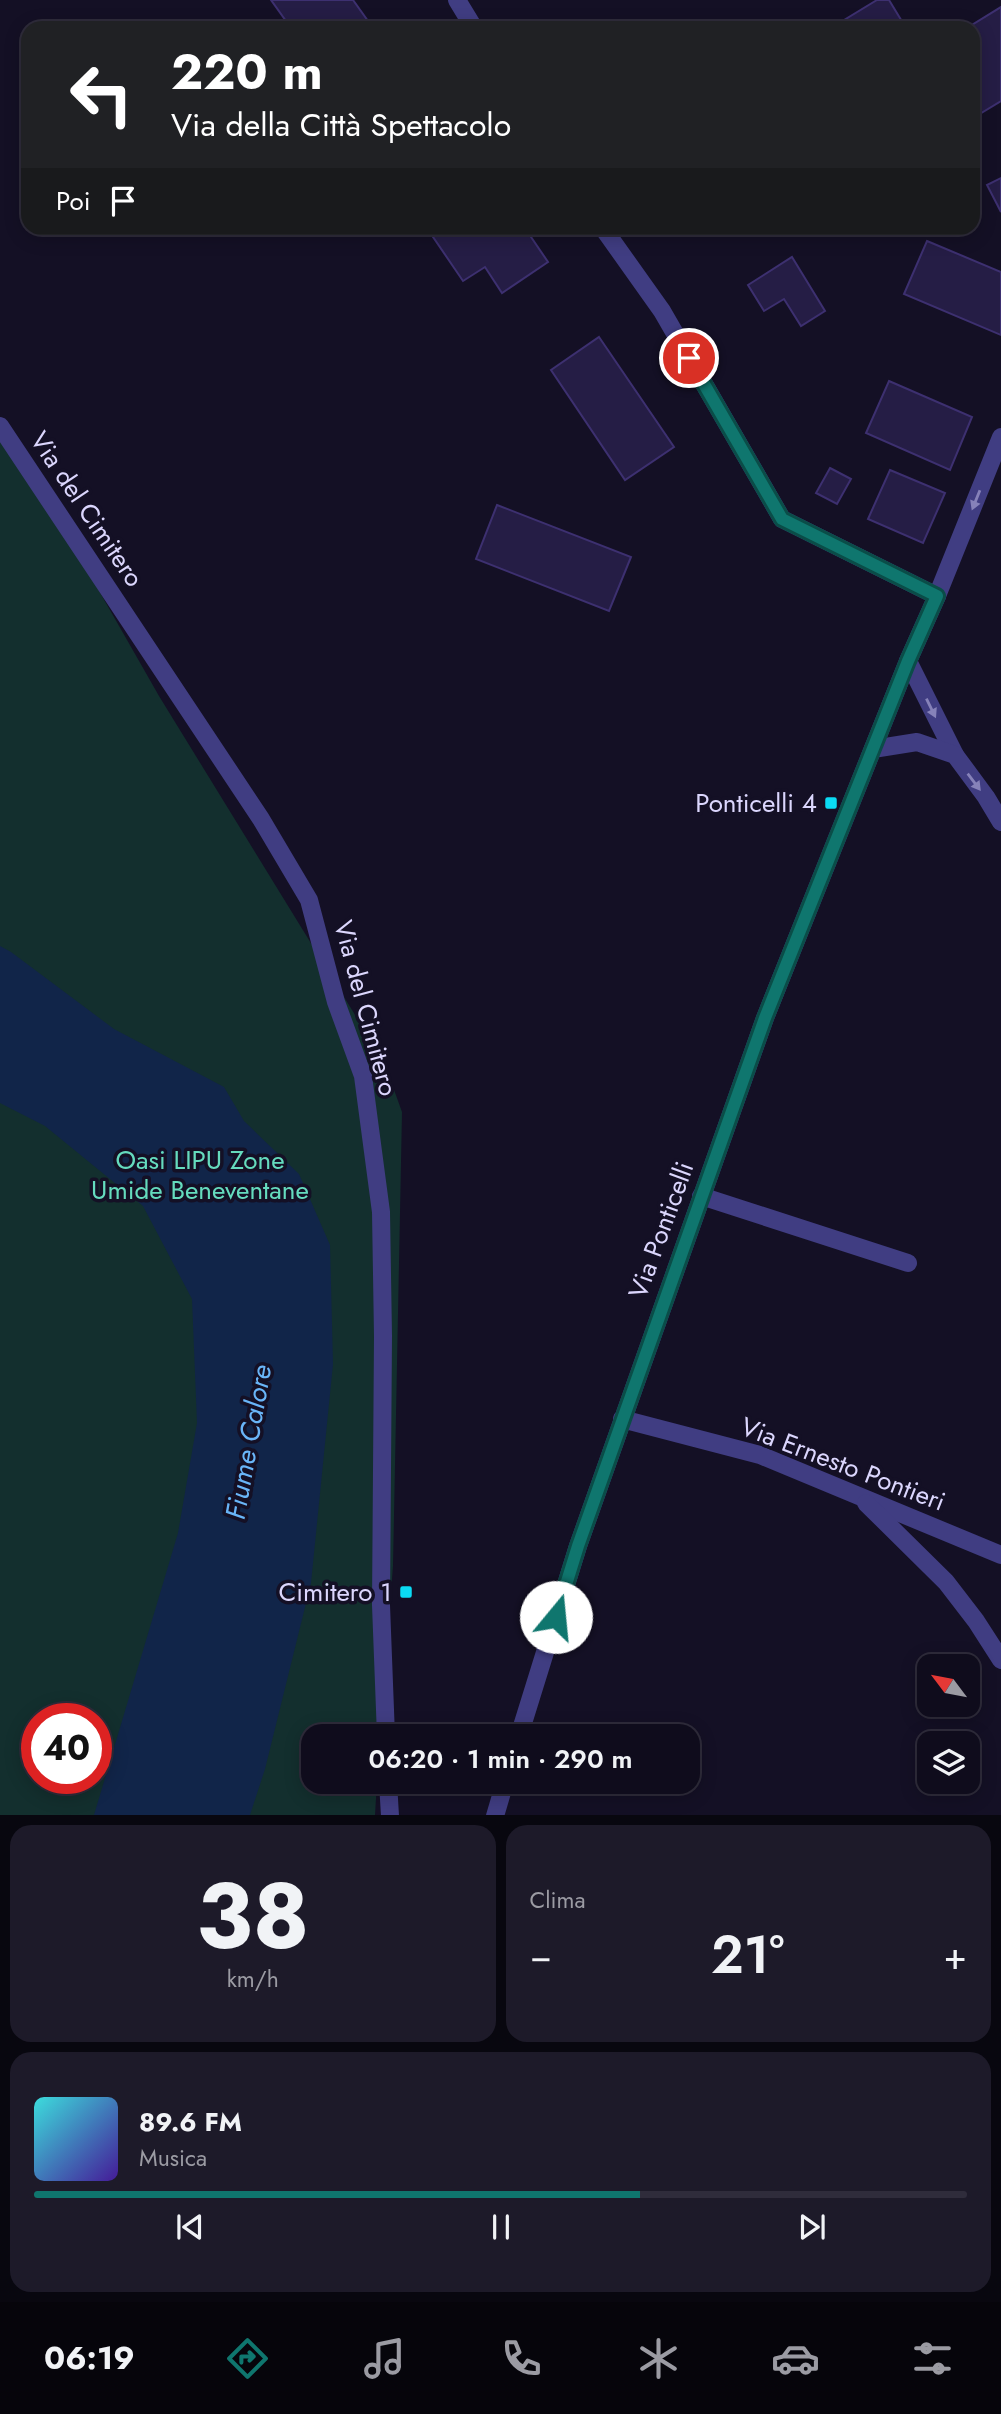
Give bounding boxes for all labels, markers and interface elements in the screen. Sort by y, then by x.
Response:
text: 220 m [171,37,323,107]
icon: left [56,49,147,140]
text: Via della Città Spettacolo [171,102,511,148]
text: Poi [56,182,90,220]
icon: arrive [104,182,142,220]
pin [659,328,719,388]
icon: arrive [670,339,708,377]
street label: Via del Cimitero [21,424,153,594]
one-way arrow [970,490,981,511]
one-way arrow [926,698,937,718]
one-way arrow [967,772,982,790]
place label: Ponticelli 4 [695,784,817,822]
marker: Ponticelli 4 [823,795,839,811]
street label: Via del Cimitero [324,916,408,1100]
park label: Oasi LIPU Zone Umide Beneventane [91,1141,309,1209]
street label: Via Ponticelli [619,1156,703,1304]
water label: Fiume Calore [215,1361,282,1523]
street label: Via Ernesto Pontieri [735,1407,951,1521]
place label: Cimitero 1 [279,1573,392,1611]
position arrow [519,1580,593,1654]
marker: Cimitero 1 [398,1584,414,1600]
north arrow [917,1654,980,1717]
map controls [917,1654,980,1794]
speed limit sign: 40 [21,1703,112,1794]
button: layers [917,1731,980,1794]
text: 06:20 · 1 min · 290 m [369,1740,632,1778]
text: 38 [196,1851,310,1982]
text: Clima [530,1883,586,1917]
text: 21° [711,1917,784,1993]
text: − [530,1928,552,1983]
text: + [944,1928,967,1983]
text: km/h [227,1962,279,1996]
text: 89.6 FM [139,2103,242,2141]
text: Musica [139,2141,207,2175]
icon: previous [171,2208,209,2246]
icon: pause [482,2208,520,2246]
icon: next [793,2208,831,2246]
icon: directions [223,2334,272,2383]
icon: music [360,2334,409,2383]
icon: phone [497,2334,546,2383]
icon: climate [634,2334,683,2383]
icon: car [771,2334,820,2383]
icon: filters [908,2334,957,2383]
text: 06:19 [44,2335,135,2381]

